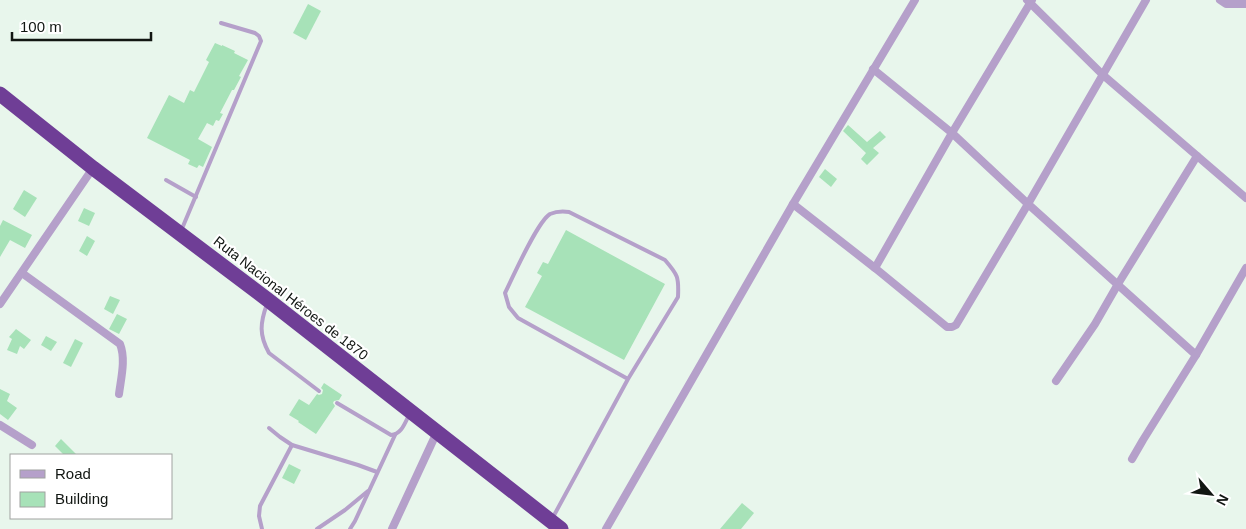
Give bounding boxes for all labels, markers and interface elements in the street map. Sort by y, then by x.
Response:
scale bar [12,10,151,42]
text: 100 m [20,18,62,35]
street label: Ruta Nacional Héroes de 1870 [211,233,372,363]
legend [10,454,172,519]
text: Road [55,465,91,482]
north arrow [1186,469,1236,519]
text: Building [55,490,108,507]
text: N [1213,492,1232,508]

